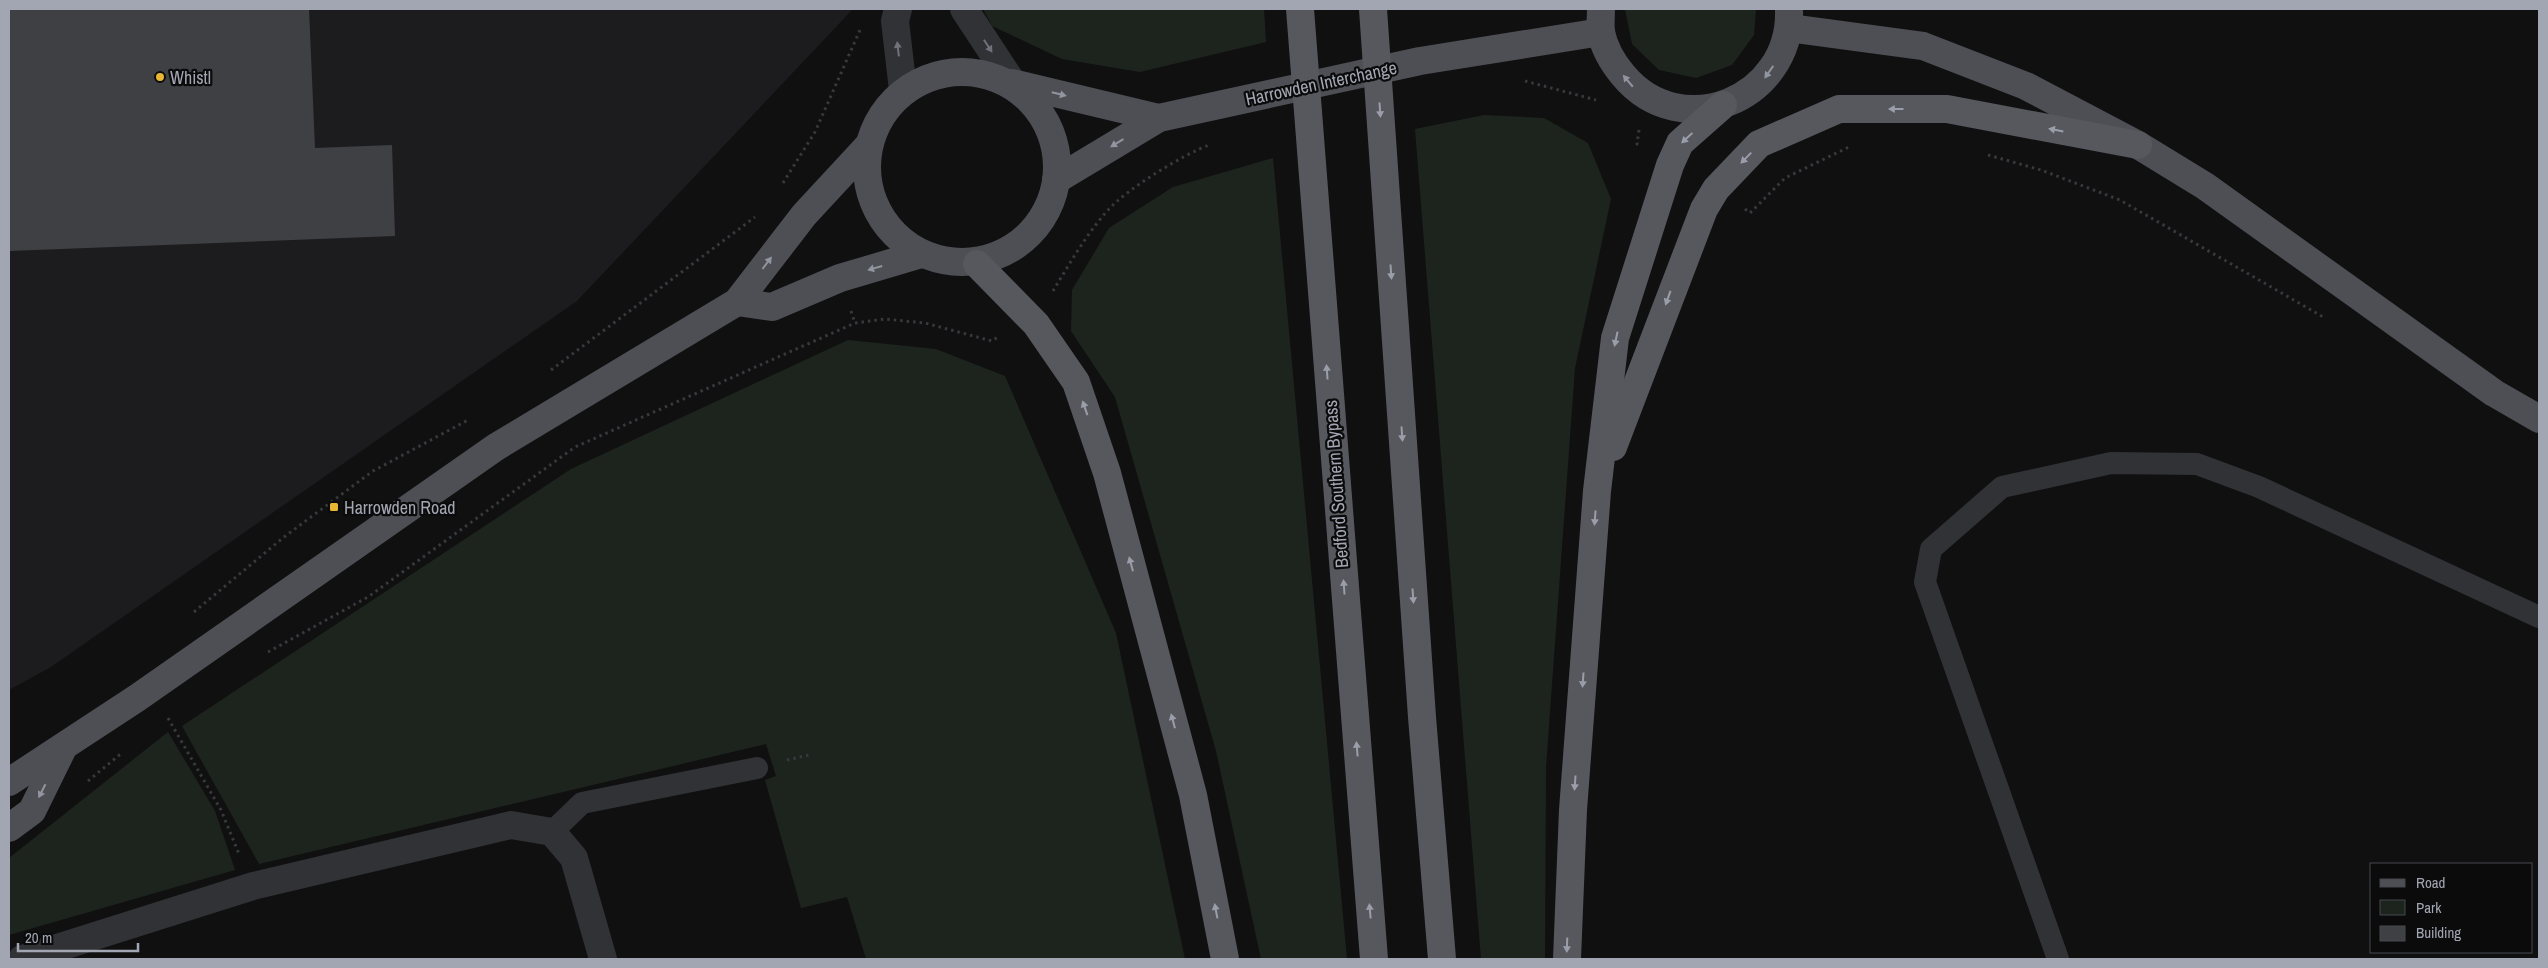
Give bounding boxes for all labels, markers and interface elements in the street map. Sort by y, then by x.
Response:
one-way arrow [983,39,993,52]
one-way arrow [894,41,902,57]
street label: Harrowden Interchange [1243,55,1399,111]
place label: Whistl [170,65,211,90]
one-way arrow [1764,65,1774,79]
marker: Whistl [154,71,166,83]
one-way arrow [1622,74,1633,87]
one-way arrow [1052,90,1067,98]
one-way arrow [1377,102,1385,118]
one-way arrow [1887,105,1903,113]
one-way arrow [2048,125,2064,133]
one-way arrow [1681,132,1693,144]
one-way arrow [1111,139,1124,148]
one-way arrow [1740,151,1752,163]
one-way arrow [762,256,772,270]
one-way arrow [1388,264,1396,280]
one-way arrow [867,265,882,273]
one-way arrow [1664,290,1671,305]
one-way arrow [1611,332,1619,348]
one-way arrow [1323,364,1331,380]
street label: Bedford Southern Bypass [1318,399,1354,569]
one-way arrow [1081,401,1088,416]
one-way arrow [1399,426,1407,442]
place label: Harrowden Road [344,495,456,520]
marker: Harrowden Road [328,501,340,513]
one-way arrow [1590,510,1598,526]
one-way arrow [1127,556,1135,571]
one-way arrow [1340,578,1348,594]
one-way arrow [1410,588,1418,604]
one-way arrow [1578,672,1586,688]
one-way arrow [1169,713,1177,728]
one-way arrow [1352,740,1360,756]
one-way arrow [1571,775,1579,791]
one-way arrow [38,783,46,798]
legend [2370,863,2533,953]
text: Road [2416,872,2445,893]
text: Park [2416,897,2442,918]
one-way arrow [1365,902,1373,918]
one-way arrow [1212,904,1220,919]
scale bar [18,920,138,952]
text: Building [2416,922,2461,943]
text: 20 m [25,927,52,948]
one-way arrow [1563,938,1571,954]

